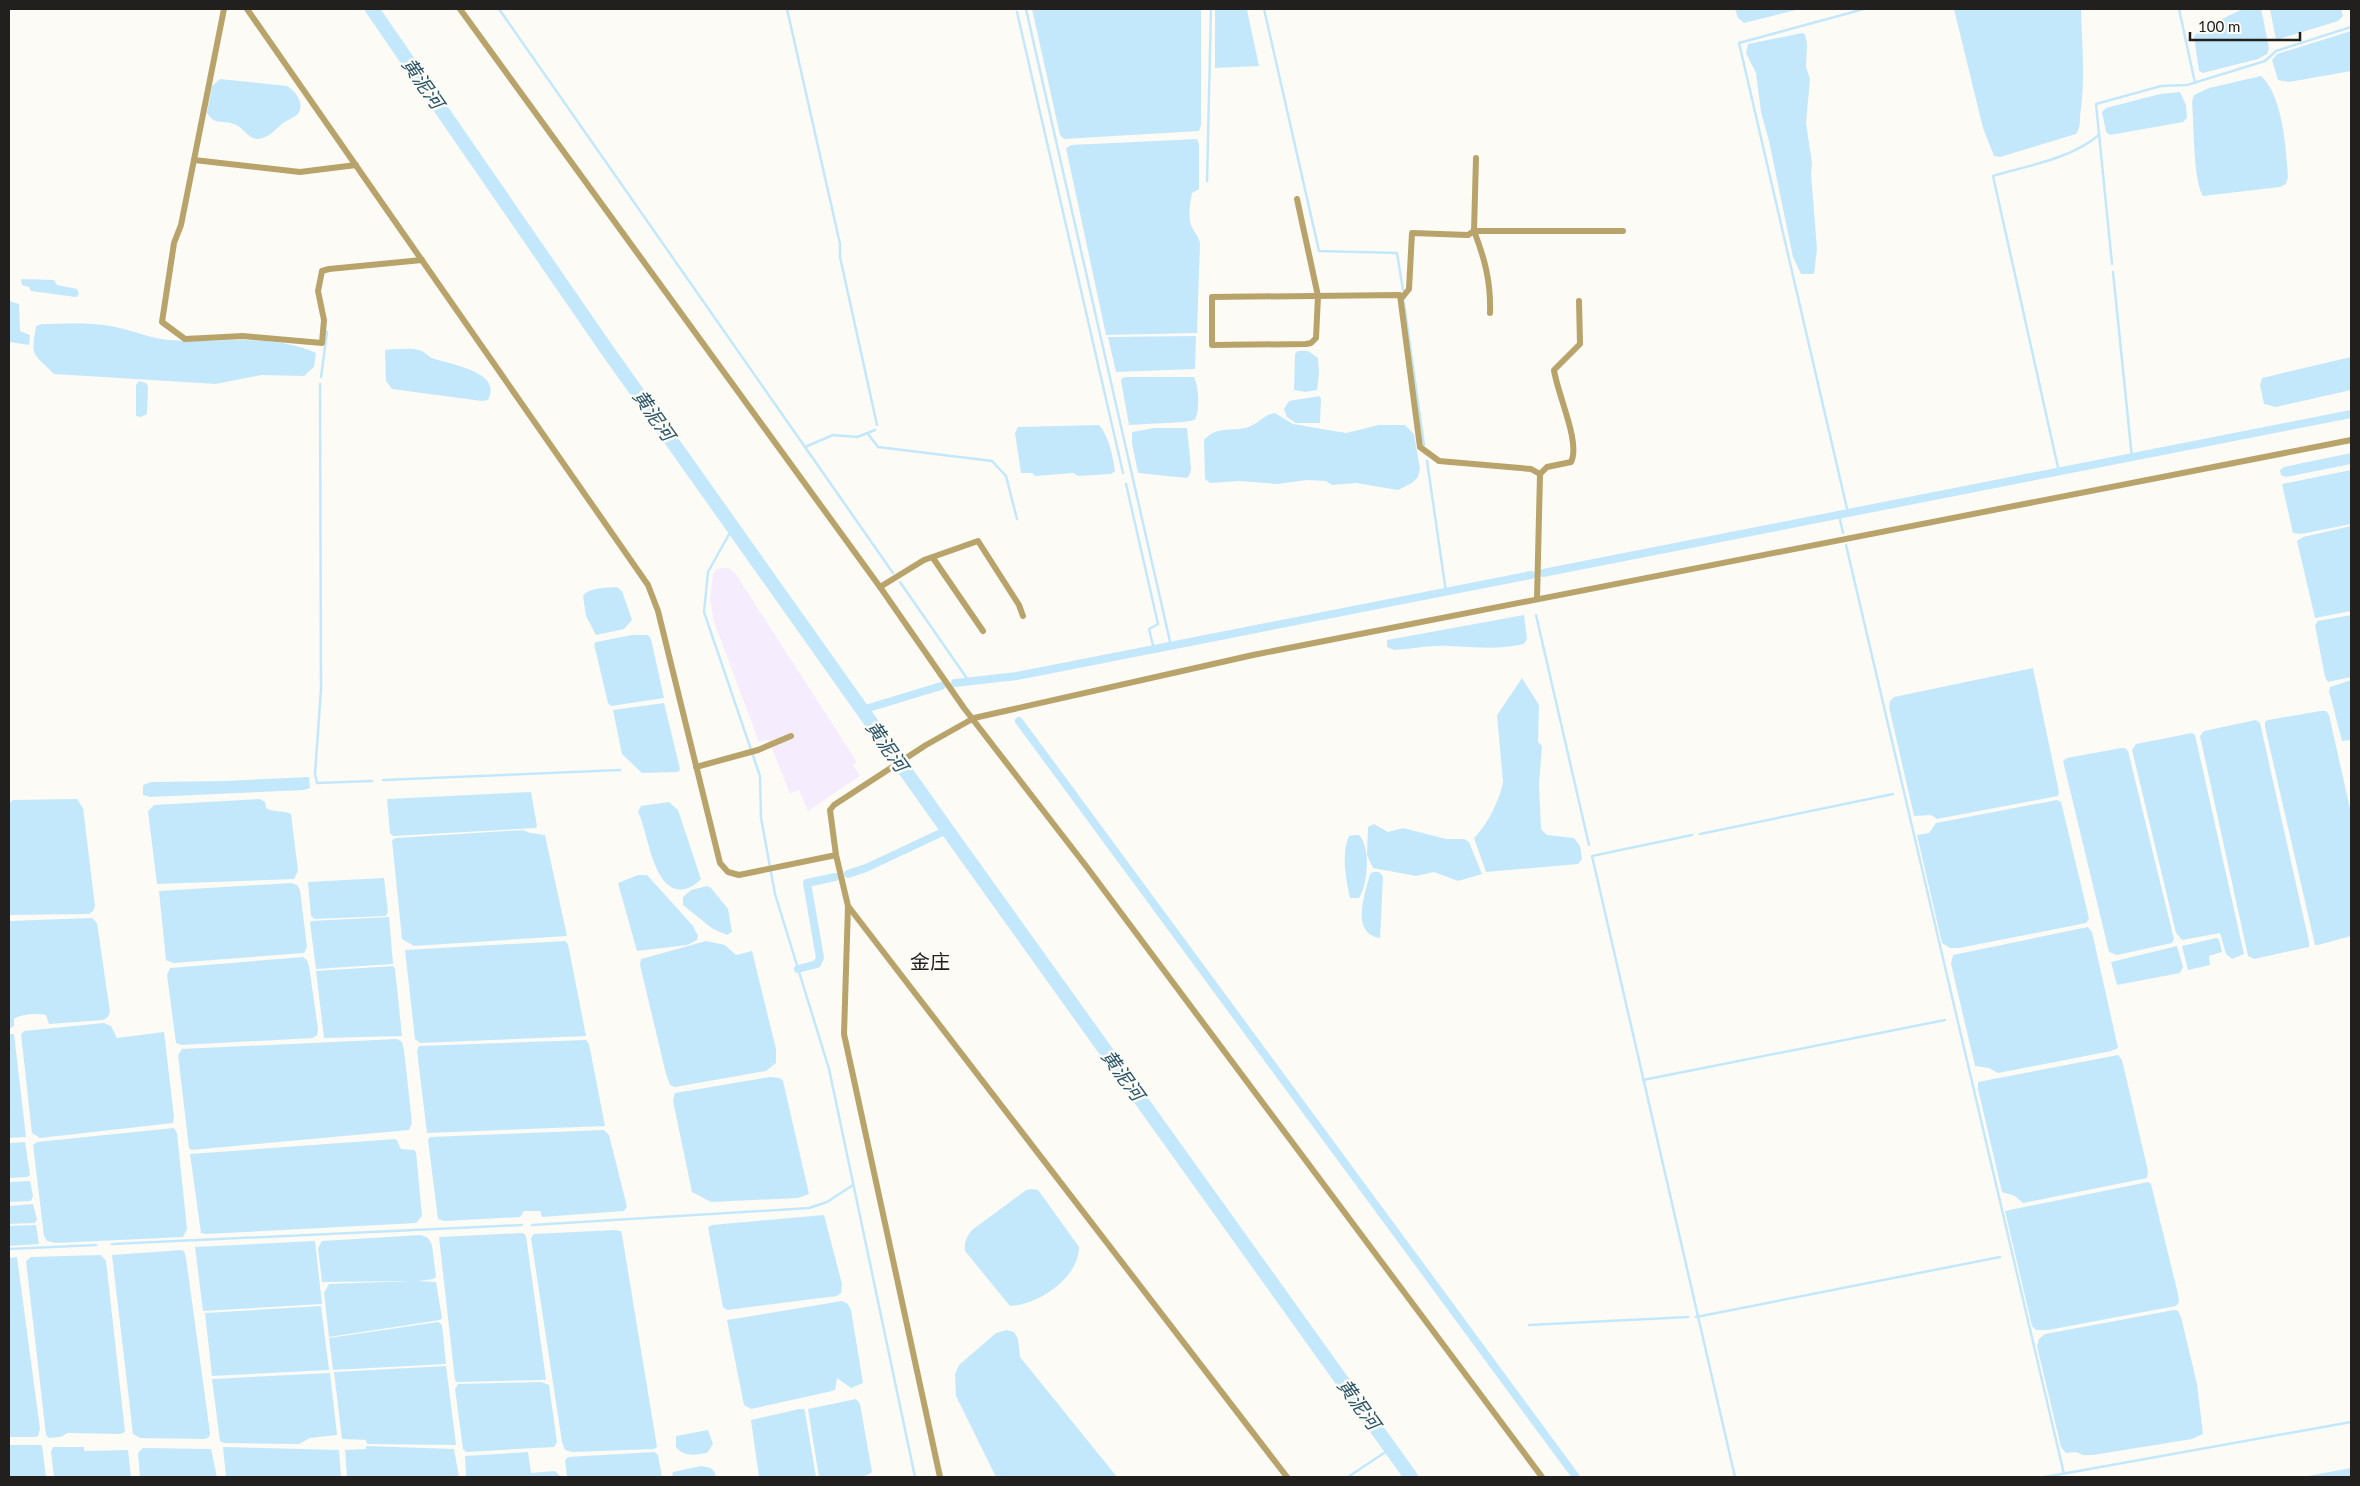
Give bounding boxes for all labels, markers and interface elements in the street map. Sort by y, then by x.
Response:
scale bar [2190,10,2300,42]
text: 100 m [2198,17,2240,35]
water label: 黄泥河 [398,53,451,116]
water label: 黄泥河 [629,385,682,448]
water label: 黄泥河 [862,716,915,779]
district label: 金庄 [910,949,950,973]
water label: 黄泥河 [1097,1045,1152,1108]
water label: 黄泥河 [1333,1374,1388,1437]

